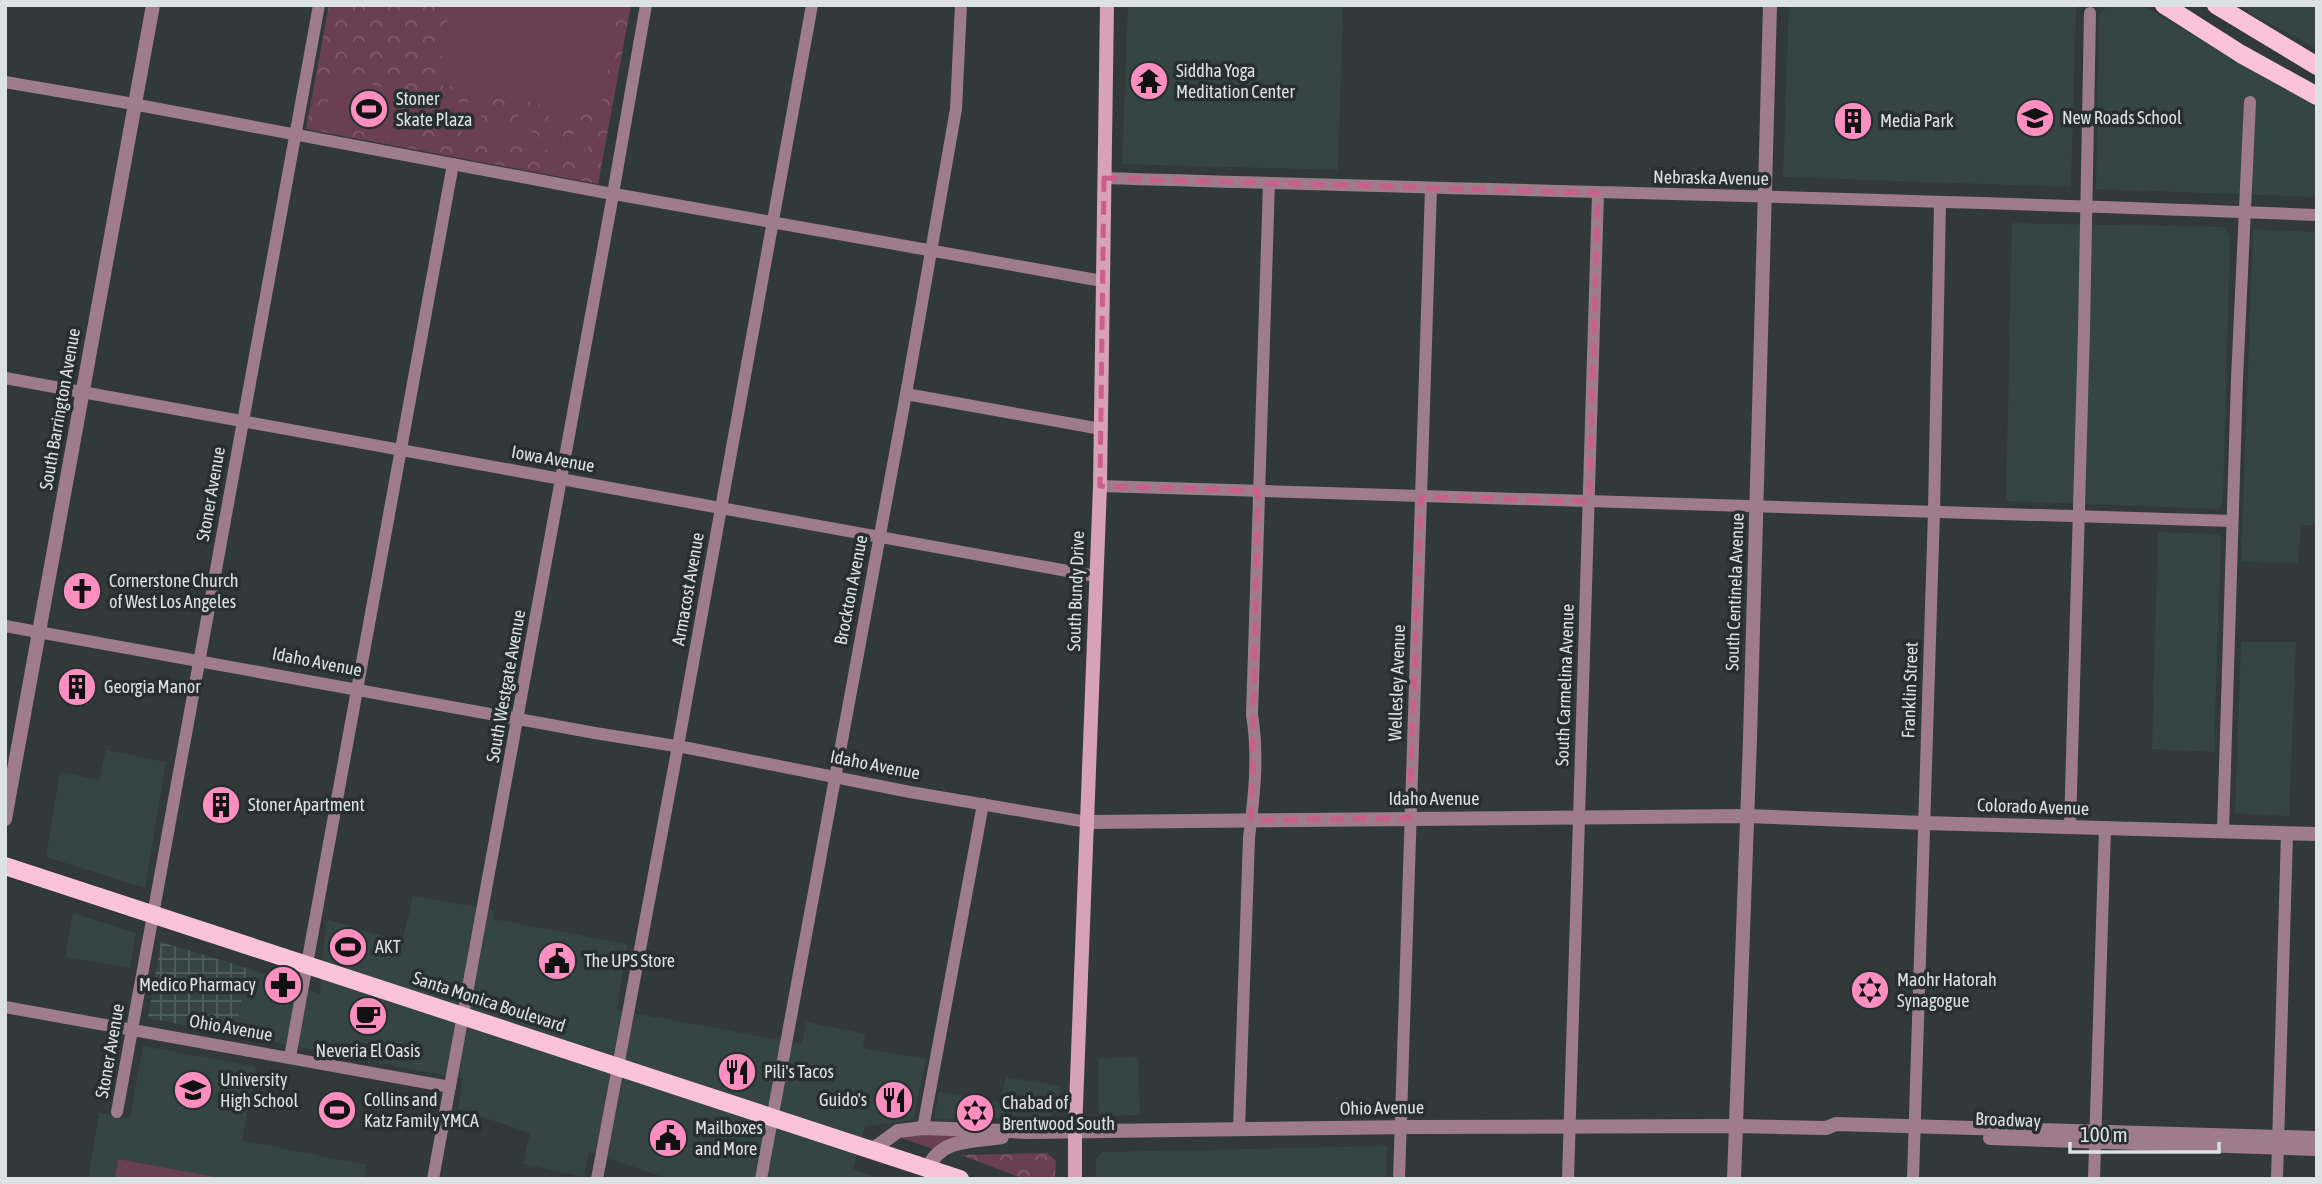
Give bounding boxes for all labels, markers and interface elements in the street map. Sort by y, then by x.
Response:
temple icon: Siddha Yoga Meditation Center [1128,60,1170,102]
place label: Siddha Yoga Meditation Center [1176,60,1296,102]
sports icon: Stoner Skate Plaza [348,88,390,130]
place label: Stoner Skate Plaza [396,88,472,130]
school or university icon: New Roads School [2014,97,2056,139]
building icon: Media Park [1832,100,1874,142]
place label: New Roads School [2062,107,2182,128]
place label: Media Park [1880,110,1954,131]
street label: Nebraska Avenue [1653,166,1769,189]
street label: South Barrington Avenue [35,326,84,491]
street label: Iowa Avenue [510,441,596,476]
street label: Stoner Avenue [192,445,229,543]
street label: South Centinela Avenue [1721,513,1748,671]
street label: South Bundy Drive [1063,530,1088,652]
street label: Armacost Avenue [667,531,708,647]
street label: Brockton Avenue [830,533,871,647]
church icon: Cornerstone Church of West Los Angeles [61,570,103,612]
place label: Cornerstone Church of West Los Angeles [109,570,239,612]
street label: South Carmelina Avenue [1551,604,1578,766]
street label: South Westgate Avenue [482,608,529,764]
street label: Wellesley Avenue [1384,624,1409,742]
street label: Franklin Street [1897,641,1922,739]
street label: Idaho Avenue [270,643,364,680]
building icon: Georgia Manor [56,666,98,708]
place label: Georgia Manor [104,676,201,697]
street label: Idaho Avenue [828,746,922,783]
building icon: Stoner Apartment [200,784,242,826]
street label: Idaho Avenue [1389,788,1479,809]
place label: Stoner Apartment [248,794,365,815]
street label: Colorado Avenue [1977,794,2089,819]
sports icon: AKT [327,926,369,968]
place label: AKT [375,936,401,957]
public building icon: The UPS Store [536,940,578,982]
place label: The UPS Store [584,950,675,971]
pharmacy icon: Medico Pharmacy [262,964,304,1006]
street label: Santa Monica Boulevard [410,967,568,1036]
synagogue icon: Maohr Hatorah Synagogue [1849,969,1891,1011]
place label: Maohr Hatorah Synagogue [1897,969,1997,1011]
place label: Medico Pharmacy [139,974,256,995]
cafe icon: Neveria El Oasis [347,995,389,1037]
street label: Stoner Avenue [91,1002,128,1100]
street label: Ohio Avenue [188,1010,274,1045]
place label: Neveria El Oasis [316,1040,420,1061]
restaurant icon: Pili's Tacos [716,1051,758,1093]
place label: Pili's Tacos [764,1061,834,1082]
school or university icon: University High School [172,1069,214,1111]
place label: University High School [220,1069,298,1111]
restaurant icon: Guido's [873,1079,915,1121]
sports icon: Collins and Katz Family YMCA [316,1089,358,1131]
place label: Collins and Katz Family YMCA [364,1089,479,1131]
place label: Guido's [819,1089,867,1110]
synagogue icon: Chabad of Brentwood South [954,1092,996,1134]
place label: Chabad of Brentwood South [1002,1092,1115,1134]
street label: Ohio Avenue [1340,1096,1424,1119]
street label: Broadway [1975,1108,2041,1131]
scale bar [2070,1110,2219,1154]
public building icon: Mailboxes and More [647,1117,689,1159]
place label: Mailboxes and More [695,1117,763,1159]
text: 100 m [2080,1122,2128,1146]

